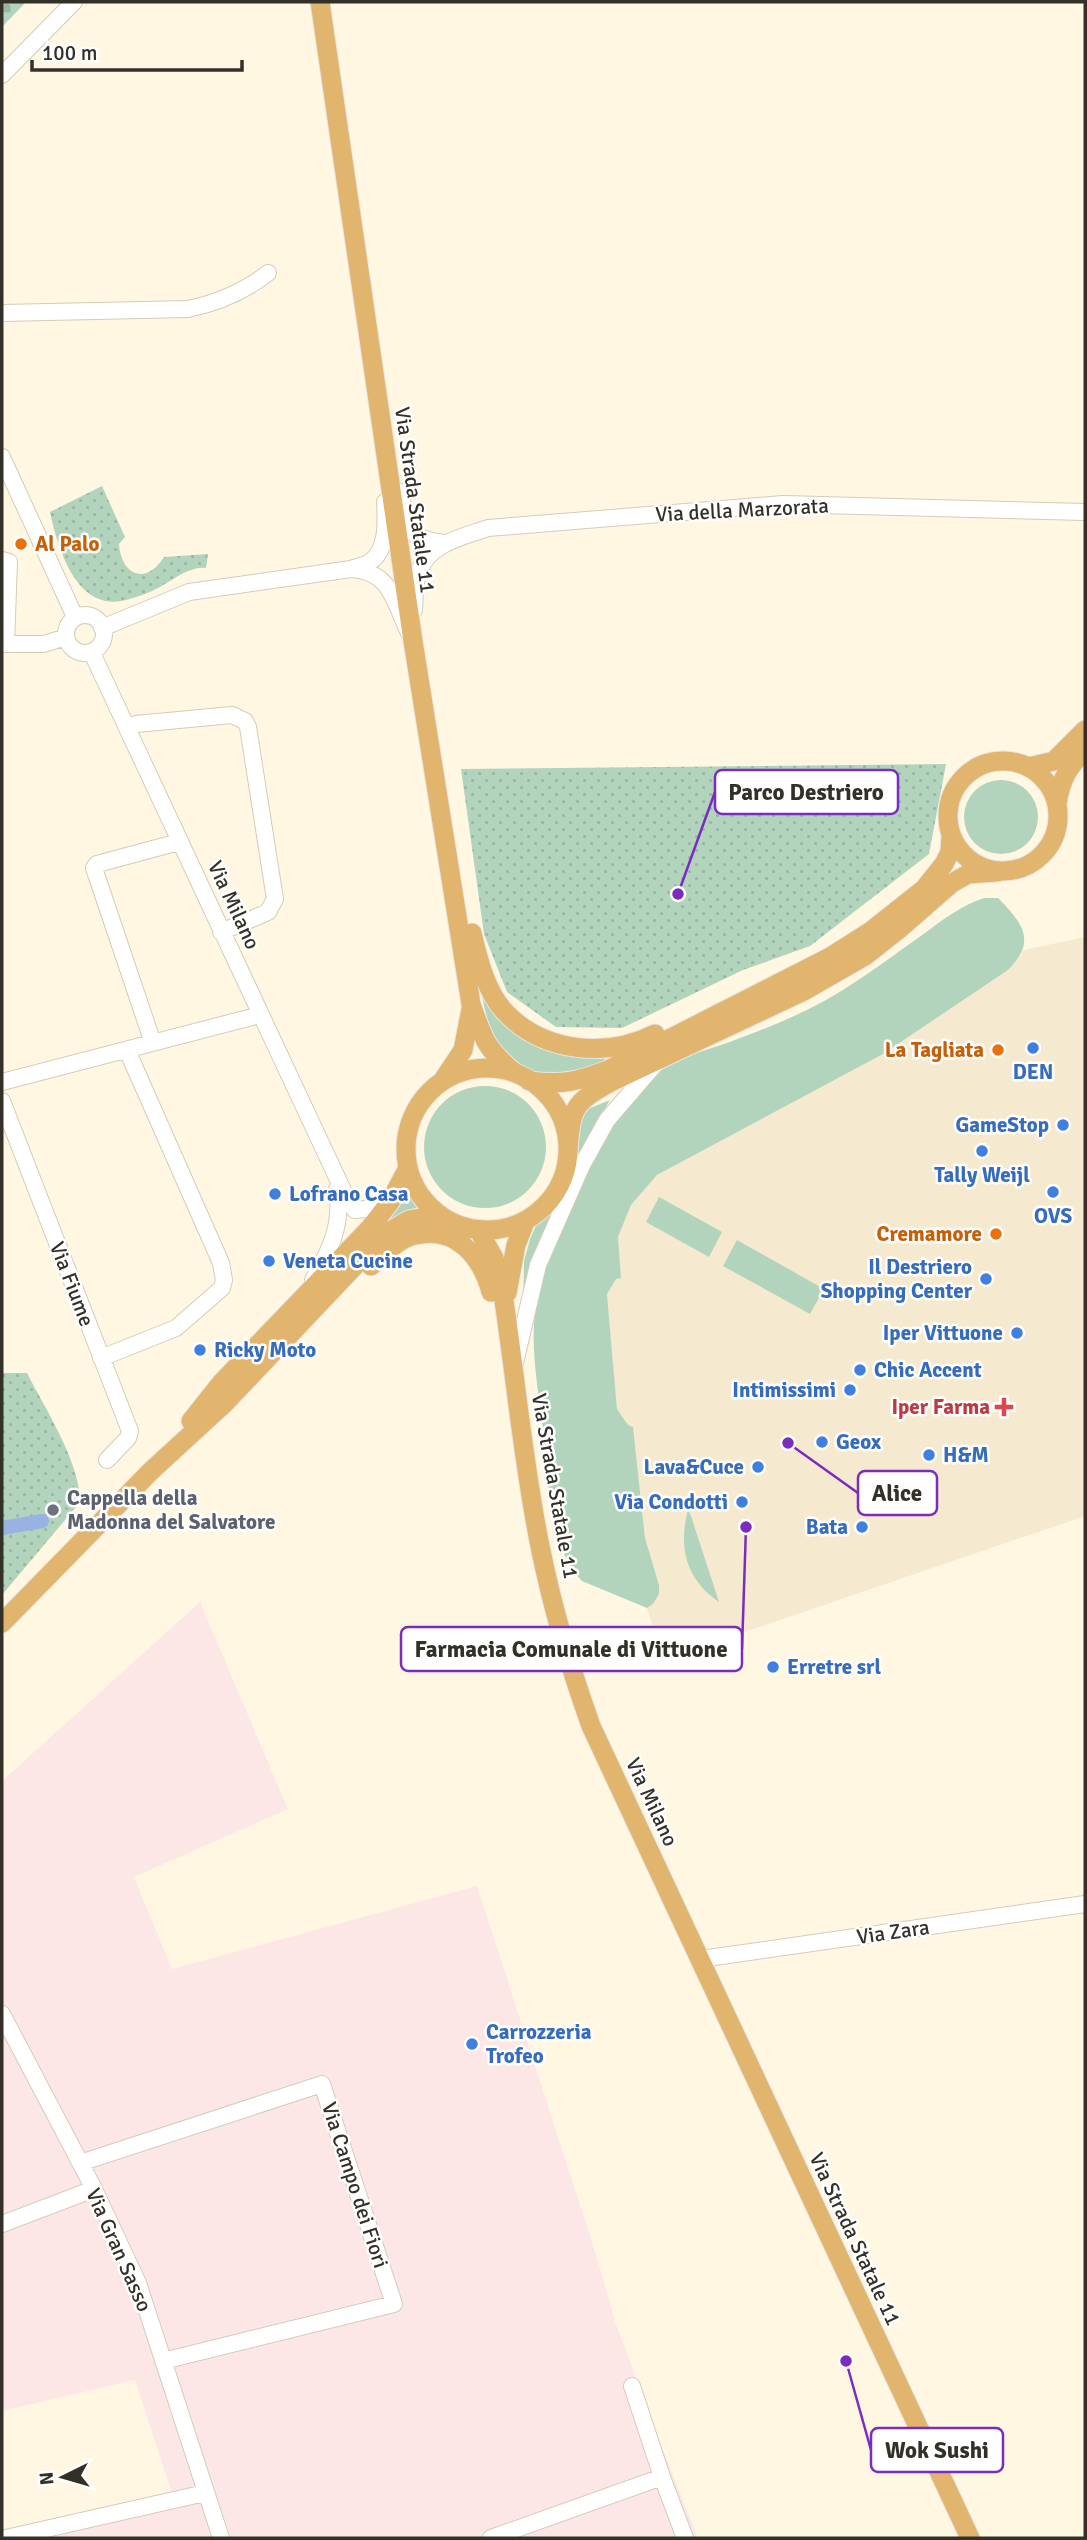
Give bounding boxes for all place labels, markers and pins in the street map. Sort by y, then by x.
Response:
place label: Al Palo [35,531,99,557]
marker: Al Palo [13,536,29,552]
callout: Parco Destriero [715,770,898,814]
place label: La Tagliata [885,1037,984,1063]
marker: DEN [1025,1040,1041,1056]
marker: La Tagliata [990,1042,1006,1058]
place label: DEN [1013,1059,1053,1085]
place label: GameStop [955,1112,1049,1138]
marker: GameStop [1055,1117,1071,1133]
marker: Tally Weijl [974,1143,990,1159]
place label: Tally Weijl [934,1162,1030,1188]
place label: Lofrano Casa [289,1181,409,1207]
marker: OVS [1045,1184,1061,1200]
marker: Lofrano Casa [267,1186,283,1202]
place label: OVS [1034,1203,1072,1229]
place label: Cremamore [877,1221,982,1247]
marker: Cremamore [988,1226,1004,1242]
place label: Veneta Cucine [283,1248,413,1274]
marker: Veneta Cucine [261,1253,277,1269]
place label: Il Destriero Shopping Center [821,1254,973,1304]
marker: Il Destriero Shopping Center [978,1271,994,1287]
place label: Iper Vittuone [883,1320,1003,1346]
marker: Iper Vittuone [1009,1325,1025,1341]
place label: Ricky Moto [214,1337,316,1363]
marker: Ricky Moto [192,1342,208,1358]
place label: Chic Accent [874,1357,982,1383]
marker: Chic Accent [852,1362,868,1378]
place label: Intimissimi [732,1377,836,1403]
marker: Intimissimi [842,1382,858,1398]
place label: Iper Farma [891,1394,990,1420]
marker: Iper Farma [996,1399,1012,1415]
place label: Geox [836,1429,882,1455]
marker: Geox [814,1434,830,1450]
place label: H&M [943,1442,989,1468]
marker: H&M [921,1447,937,1463]
place label: Lava&Cuce [643,1454,744,1480]
marker: Lava&Cuce [750,1459,766,1475]
callout: Alice [858,1471,937,1515]
place label: Cappella della Madonna del Salvatore [67,1485,275,1535]
place label: Via Condotti [614,1489,728,1515]
marker: Via Condotti [734,1494,750,1510]
marker: Cappella della Madonna del Salvatore [45,1502,61,1518]
place label: Bata [806,1514,848,1540]
marker: Bata [854,1519,870,1535]
callout: Farmacia Comunale di Vittuone [401,1627,742,1671]
place label: Erretre srl [787,1654,881,1680]
marker: Erretre srl [765,1659,781,1675]
place label: Carrozzeria Trofeo [486,2019,592,2069]
marker: Carrozzeria Trofeo [464,2036,480,2052]
callout: Wok Sushi [871,2428,1003,2472]

